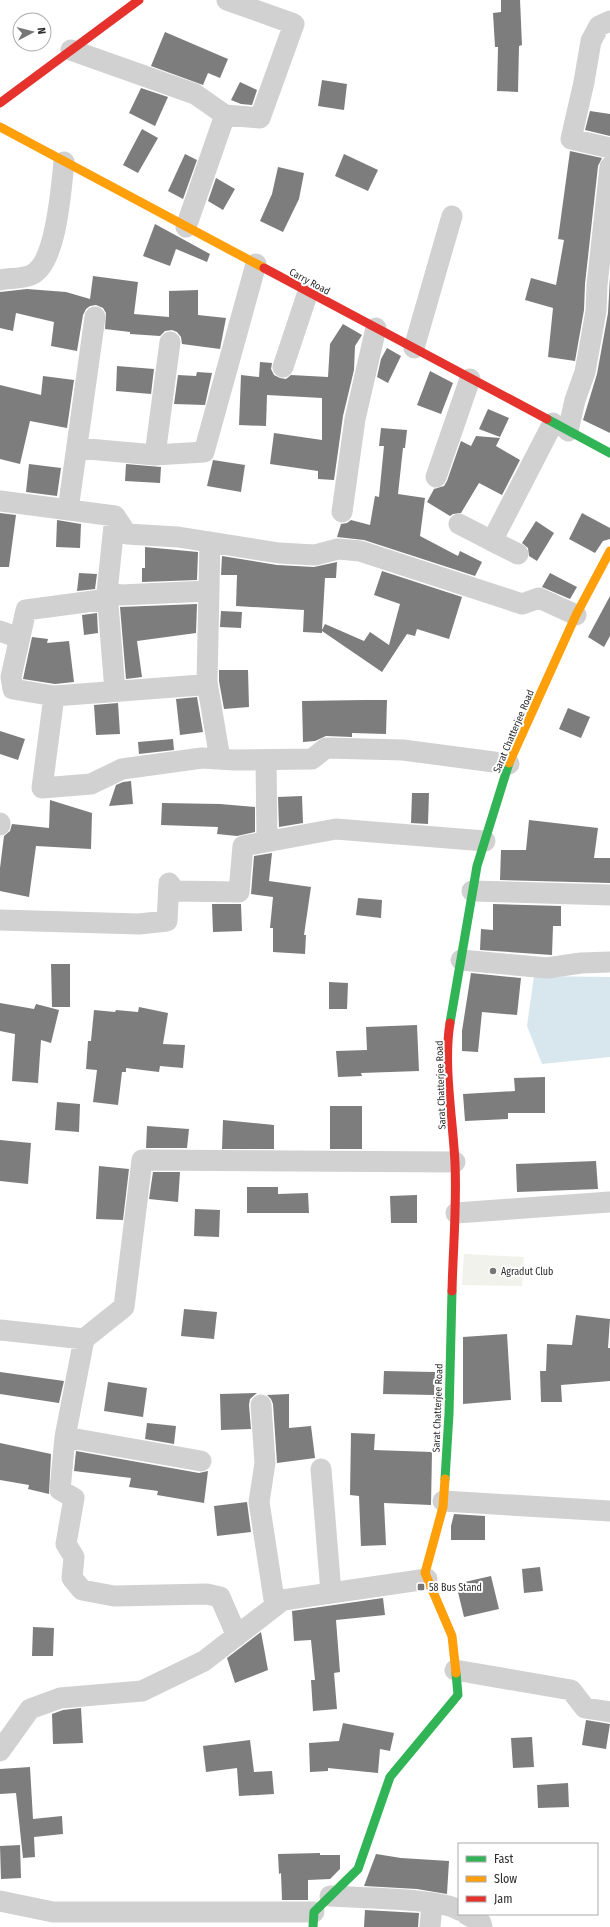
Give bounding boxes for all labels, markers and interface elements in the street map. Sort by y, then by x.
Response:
north arrow [12,12,52,52]
text: N [35,27,48,35]
street label: Carry Road [287,266,332,298]
street label: Sarat Chatterjee Road [491,688,537,775]
street label: Sarat Chatterjee Road [433,1040,449,1130]
marker: Agradut Club [488,1266,498,1276]
place label: Agradut Club [501,1266,553,1278]
street label: Sarat Chatterjee Road [430,1363,446,1453]
marker: 58 Bus Stand [416,1582,426,1592]
place label: 58 Bus Stand [429,1582,482,1594]
legend [458,1843,598,1915]
text: Fast [494,1852,513,1866]
text: Slow [494,1872,517,1886]
text: Jam [494,1892,512,1906]

